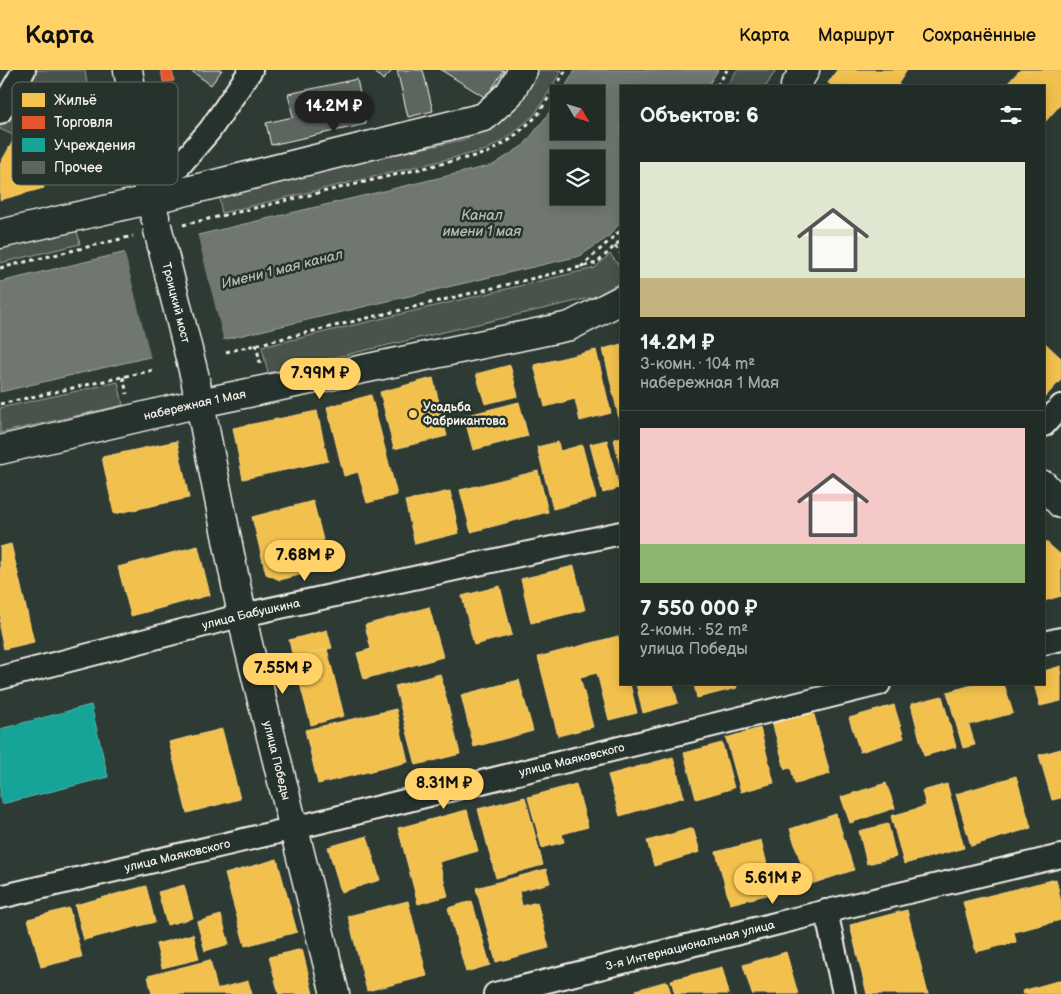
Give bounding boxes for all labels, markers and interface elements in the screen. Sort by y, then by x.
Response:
text: Карта [25,21,94,50]
text: Карта [739,25,790,46]
text: Маршрут [818,25,894,46]
text: Сохранённые [922,25,1036,46]
legend [12,82,178,185]
north arrow [550,85,605,140]
map controls [550,85,605,205]
pin: 14.2M ₽ [288,90,380,133]
text: Жильё [54,92,97,109]
text: 14.2M ₽ [306,97,362,116]
icon: filters [997,101,1025,129]
text: Объектов: 6 [640,103,759,128]
text: Торговля [54,114,113,131]
text: Учреждения [54,137,136,154]
button: layers [550,150,605,205]
text: Прочее [54,159,103,176]
icon: home [788,195,878,285]
water label: Канал имени 1 мая [443,207,522,240]
water label: Имени 1 мая канал [219,246,345,292]
street label: Троицкий мост [159,261,194,345]
text: 14.2M ₽ [640,330,714,355]
text: 3-комн. · 104 m² [640,355,755,374]
pin: 7.99M ₽ [274,358,366,400]
text: 7.99M ₽ [291,364,349,383]
text: набережная 1 Мая [640,374,779,393]
street label: набережная 1 Мая [142,386,248,424]
place label: Усадьба Фабрикантова [423,400,507,429]
marker: Усадьба Фабрикантова [407,408,419,420]
icon: home [788,460,878,550]
pin: 7.68M ₽ [259,540,351,582]
text: 7.68M ₽ [275,546,335,565]
street label: улица Бабушкина [200,595,301,633]
text: 7 550 000 ₽ [640,596,757,621]
text: 2-комн. · 52 m² [640,621,748,640]
text: улица Победы [640,640,748,659]
pin: 7.55M ₽ [237,652,329,695]
text: 7.55M ₽ [254,659,312,678]
street label: улица Победы [260,719,294,801]
street label: улица Маяковского [517,740,626,780]
pin: 8.31M ₽ [398,768,490,810]
text: 8.31M ₽ [416,774,472,793]
street label: улица Маяковского [123,836,232,875]
pin: 5.61M ₽ [727,862,819,905]
text: 5.61M ₽ [745,869,801,888]
street label: 3-я Интернациональная улица [604,917,776,974]

